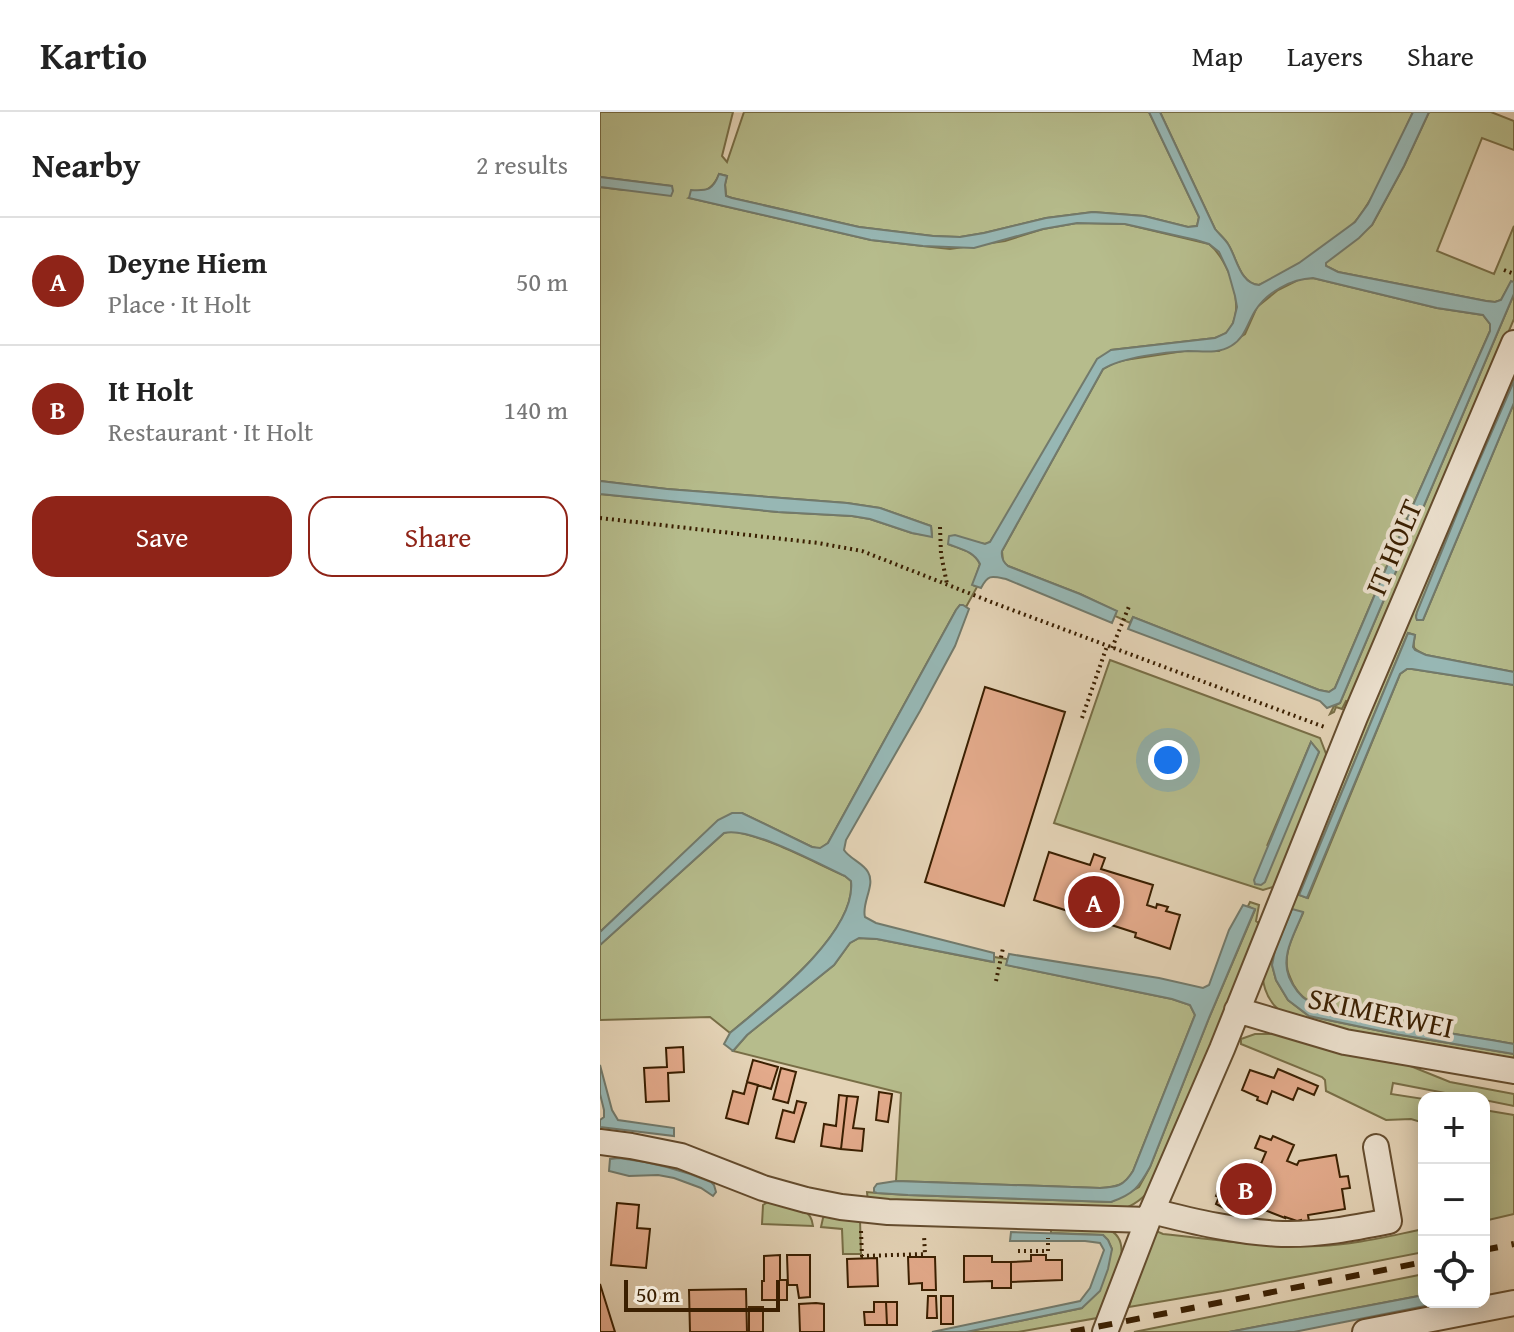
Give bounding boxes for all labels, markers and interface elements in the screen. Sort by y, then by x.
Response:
text: Kartio [40,27,147,83]
text: Map [1192,35,1243,76]
text: Layers [1287,35,1363,76]
text: Share [1407,35,1474,76]
text: Nearby [32,140,141,189]
text: 2 results [476,145,568,184]
text: Deyne Hiem [108,240,267,284]
text: A [50,262,66,301]
text: 50 m [516,262,568,301]
text: Place · It Holt [108,284,251,323]
text: It Holt [108,368,193,412]
text: B [50,390,66,429]
text: 140 m [503,390,568,429]
text: Restaurant · It Holt [108,412,313,451]
street label: IT HOLT [1353,492,1433,602]
button: Save [32,496,292,577]
button: Share [308,496,568,577]
your location [1148,740,1188,780]
pin: A [1068,872,1120,932]
street label: SKIMERWEI [1304,975,1458,1049]
map controls [1418,1092,1490,1308]
button: + [1418,1092,1490,1164]
pin: B [1220,1159,1272,1219]
button: − [1418,1164,1490,1236]
button: locate [1418,1236,1490,1308]
scale bar [624,1276,780,1312]
text: 50 m [636,1278,680,1310]

